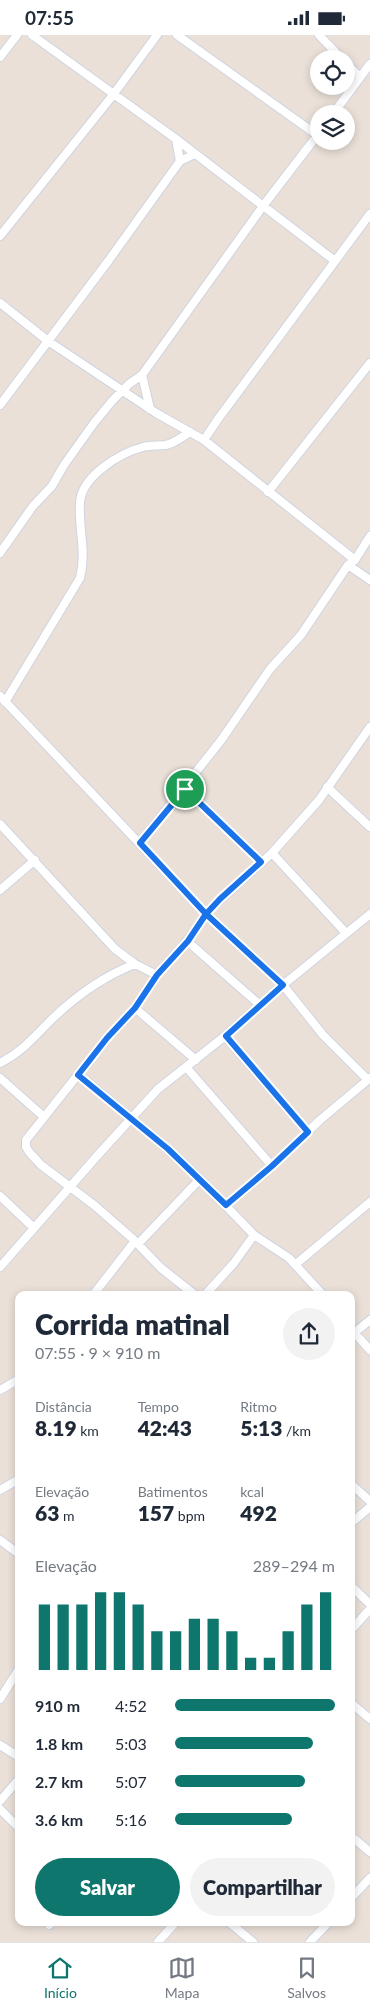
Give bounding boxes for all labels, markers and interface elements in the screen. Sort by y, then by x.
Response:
text: 07:55 [25,6,74,29]
map controls [310,50,355,150]
button: locate [310,50,355,95]
button: layers [310,105,355,150]
pin [164,768,206,810]
icon: arrive [171,775,199,803]
text: Corrida matinal [35,1307,230,1341]
button: share [283,1308,335,1360]
text: 07:55 · 9 × 910 m [35,1343,160,1362]
text: Distância [35,1398,92,1415]
text: Tempo [138,1398,179,1415]
text: Ritmo [240,1398,277,1415]
text: 8.19 [35,1415,77,1440]
text: 42:43 [138,1415,192,1440]
text: 5:13 [240,1415,282,1440]
text: km [77,1422,99,1439]
text: /km [282,1422,311,1439]
text: Elevação [35,1483,89,1500]
text: Batimentos [138,1483,208,1500]
text: kcal [240,1483,264,1500]
text: 63 [35,1500,59,1525]
text: 157 [138,1500,174,1525]
text: 492 [240,1500,277,1525]
text: m [59,1507,74,1524]
text: bpm [174,1507,205,1524]
text: Elevação [35,1556,97,1575]
text: 289–294 m [253,1556,335,1575]
text: 910 m [35,1696,80,1715]
text: 4:52 [115,1696,147,1715]
text: 1.8 km [35,1734,83,1753]
text: 5:03 [115,1734,147,1753]
text: 2.7 km [35,1772,83,1791]
text: 5:07 [115,1772,147,1791]
text: 3.6 km [35,1810,83,1829]
text: 5:16 [115,1810,147,1829]
button: Salvar [35,1858,180,1916]
button: Compartilhar [190,1858,335,1916]
tab: Início [44,1954,77,2001]
tab: Mapa [165,1954,199,2001]
tab: Salvos [287,1954,326,2001]

